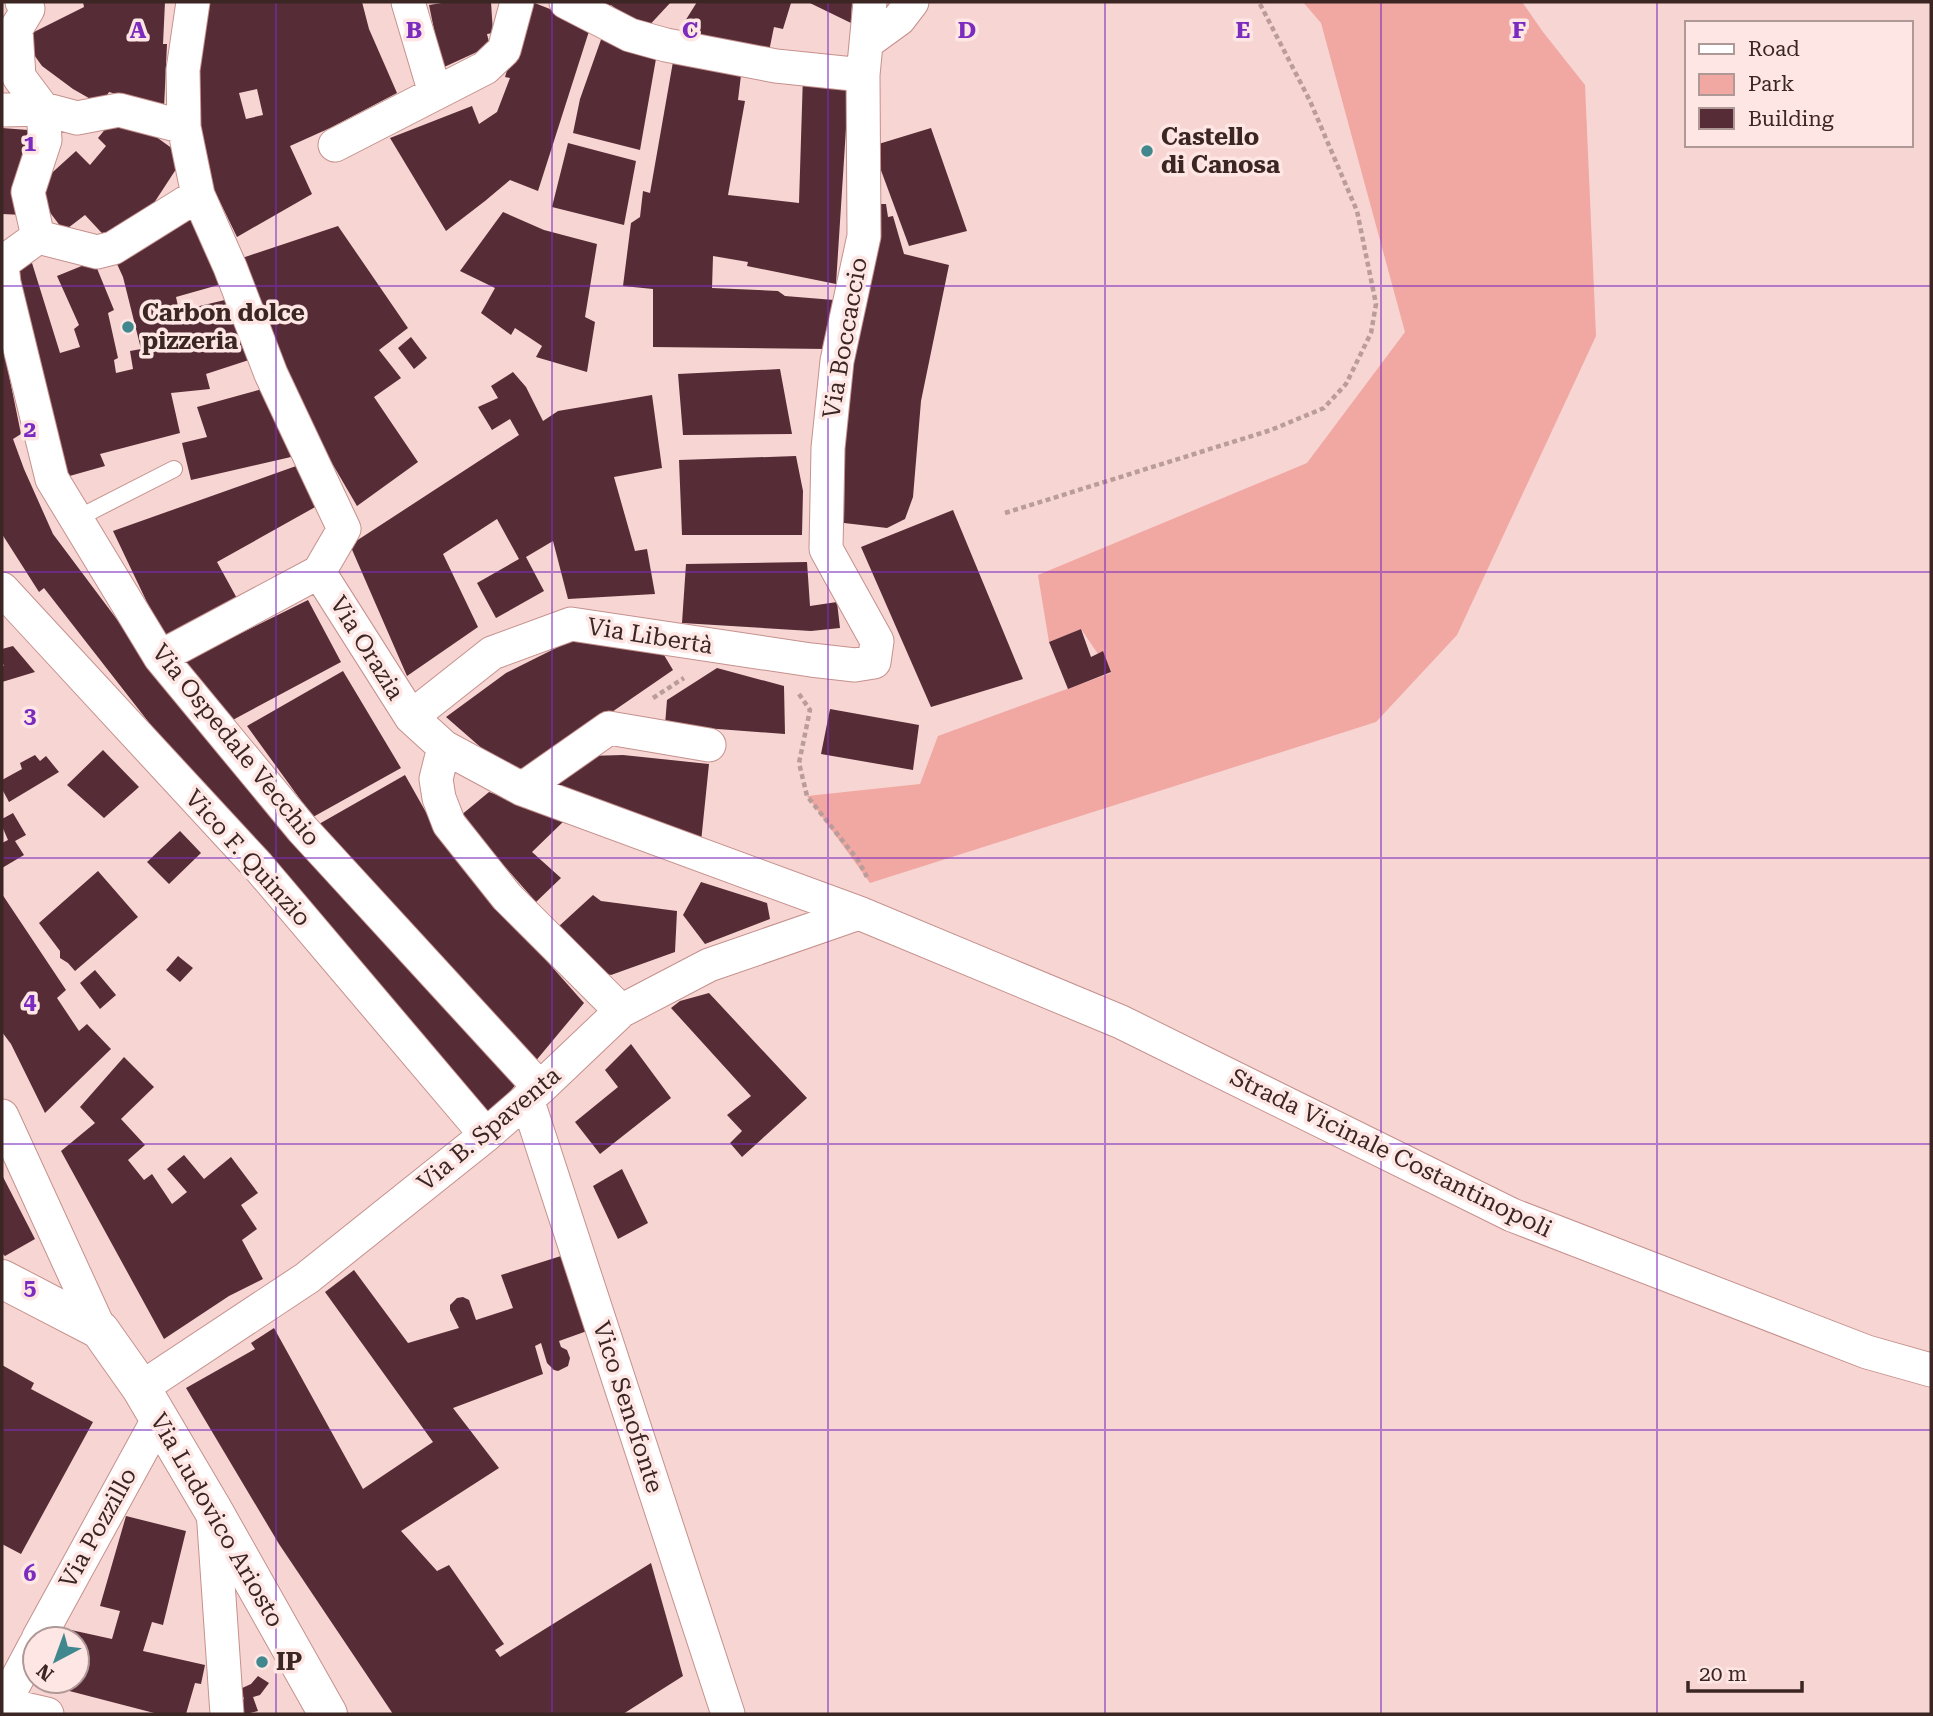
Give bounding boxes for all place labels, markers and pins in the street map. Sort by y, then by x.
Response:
place label: Castello di Canosa [1161,123,1280,179]
marker: Castello di Canosa [1139,143,1155,159]
place label: Carbon dolce pizzeria [142,299,305,355]
marker: Carbon dolce pizzeria [120,319,136,335]
place label: IP [276,1648,303,1676]
marker: IP [254,1654,270,1670]

